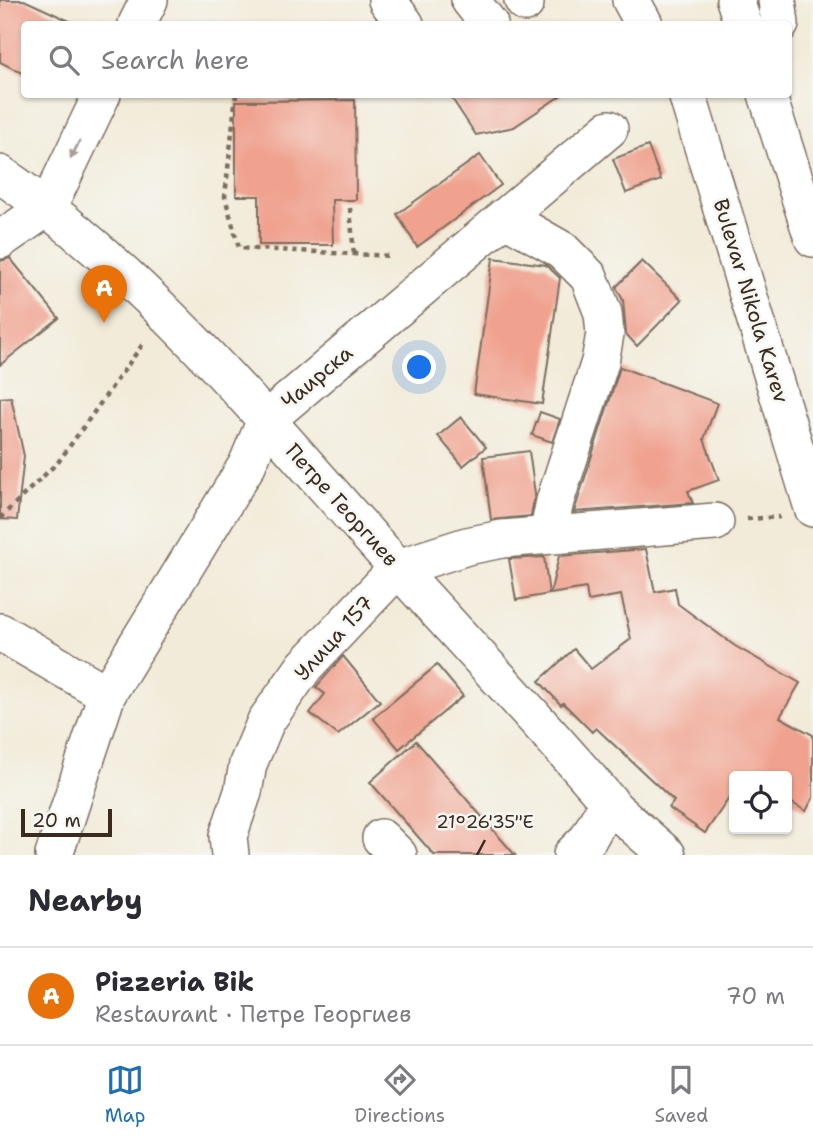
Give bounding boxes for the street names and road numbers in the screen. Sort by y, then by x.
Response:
street label: Bulevar Nikola Karev [707,195,796,407]
street label: Чаирска [275,339,359,415]
street label: Петре Георгиев [279,438,405,572]
street label: Улица 157 [288,589,380,687]

